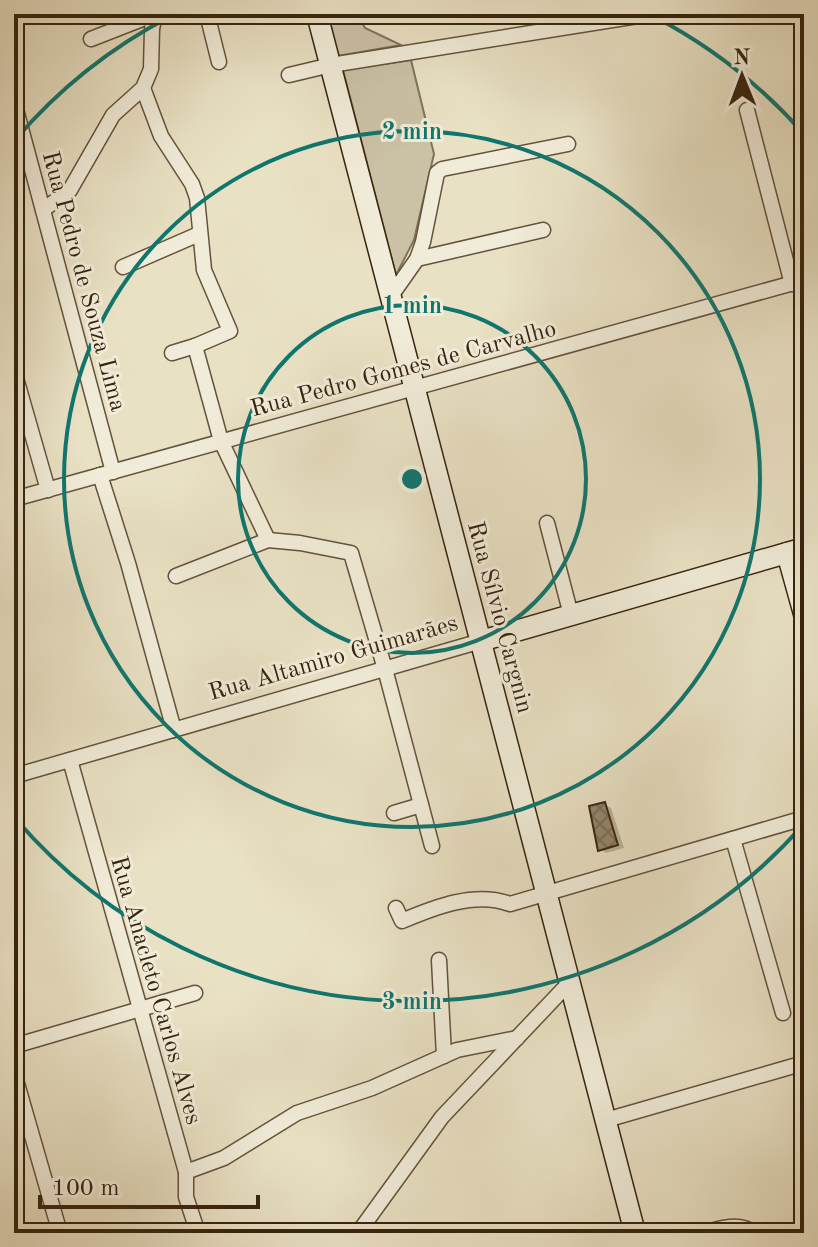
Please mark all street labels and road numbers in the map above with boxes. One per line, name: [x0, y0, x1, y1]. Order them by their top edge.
street label: Rua Pedro de Souza Lima: [37, 149, 129, 414]
street label: Rua Pedro Gomes de Carvalho: [248, 318, 559, 422]
street label: Rua Sílvio Cargnin: [462, 519, 536, 716]
street label: Rua Altamiro Guimarães: [206, 612, 461, 706]
street label: Rua Anacleto Carlos Alves: [105, 854, 205, 1127]

